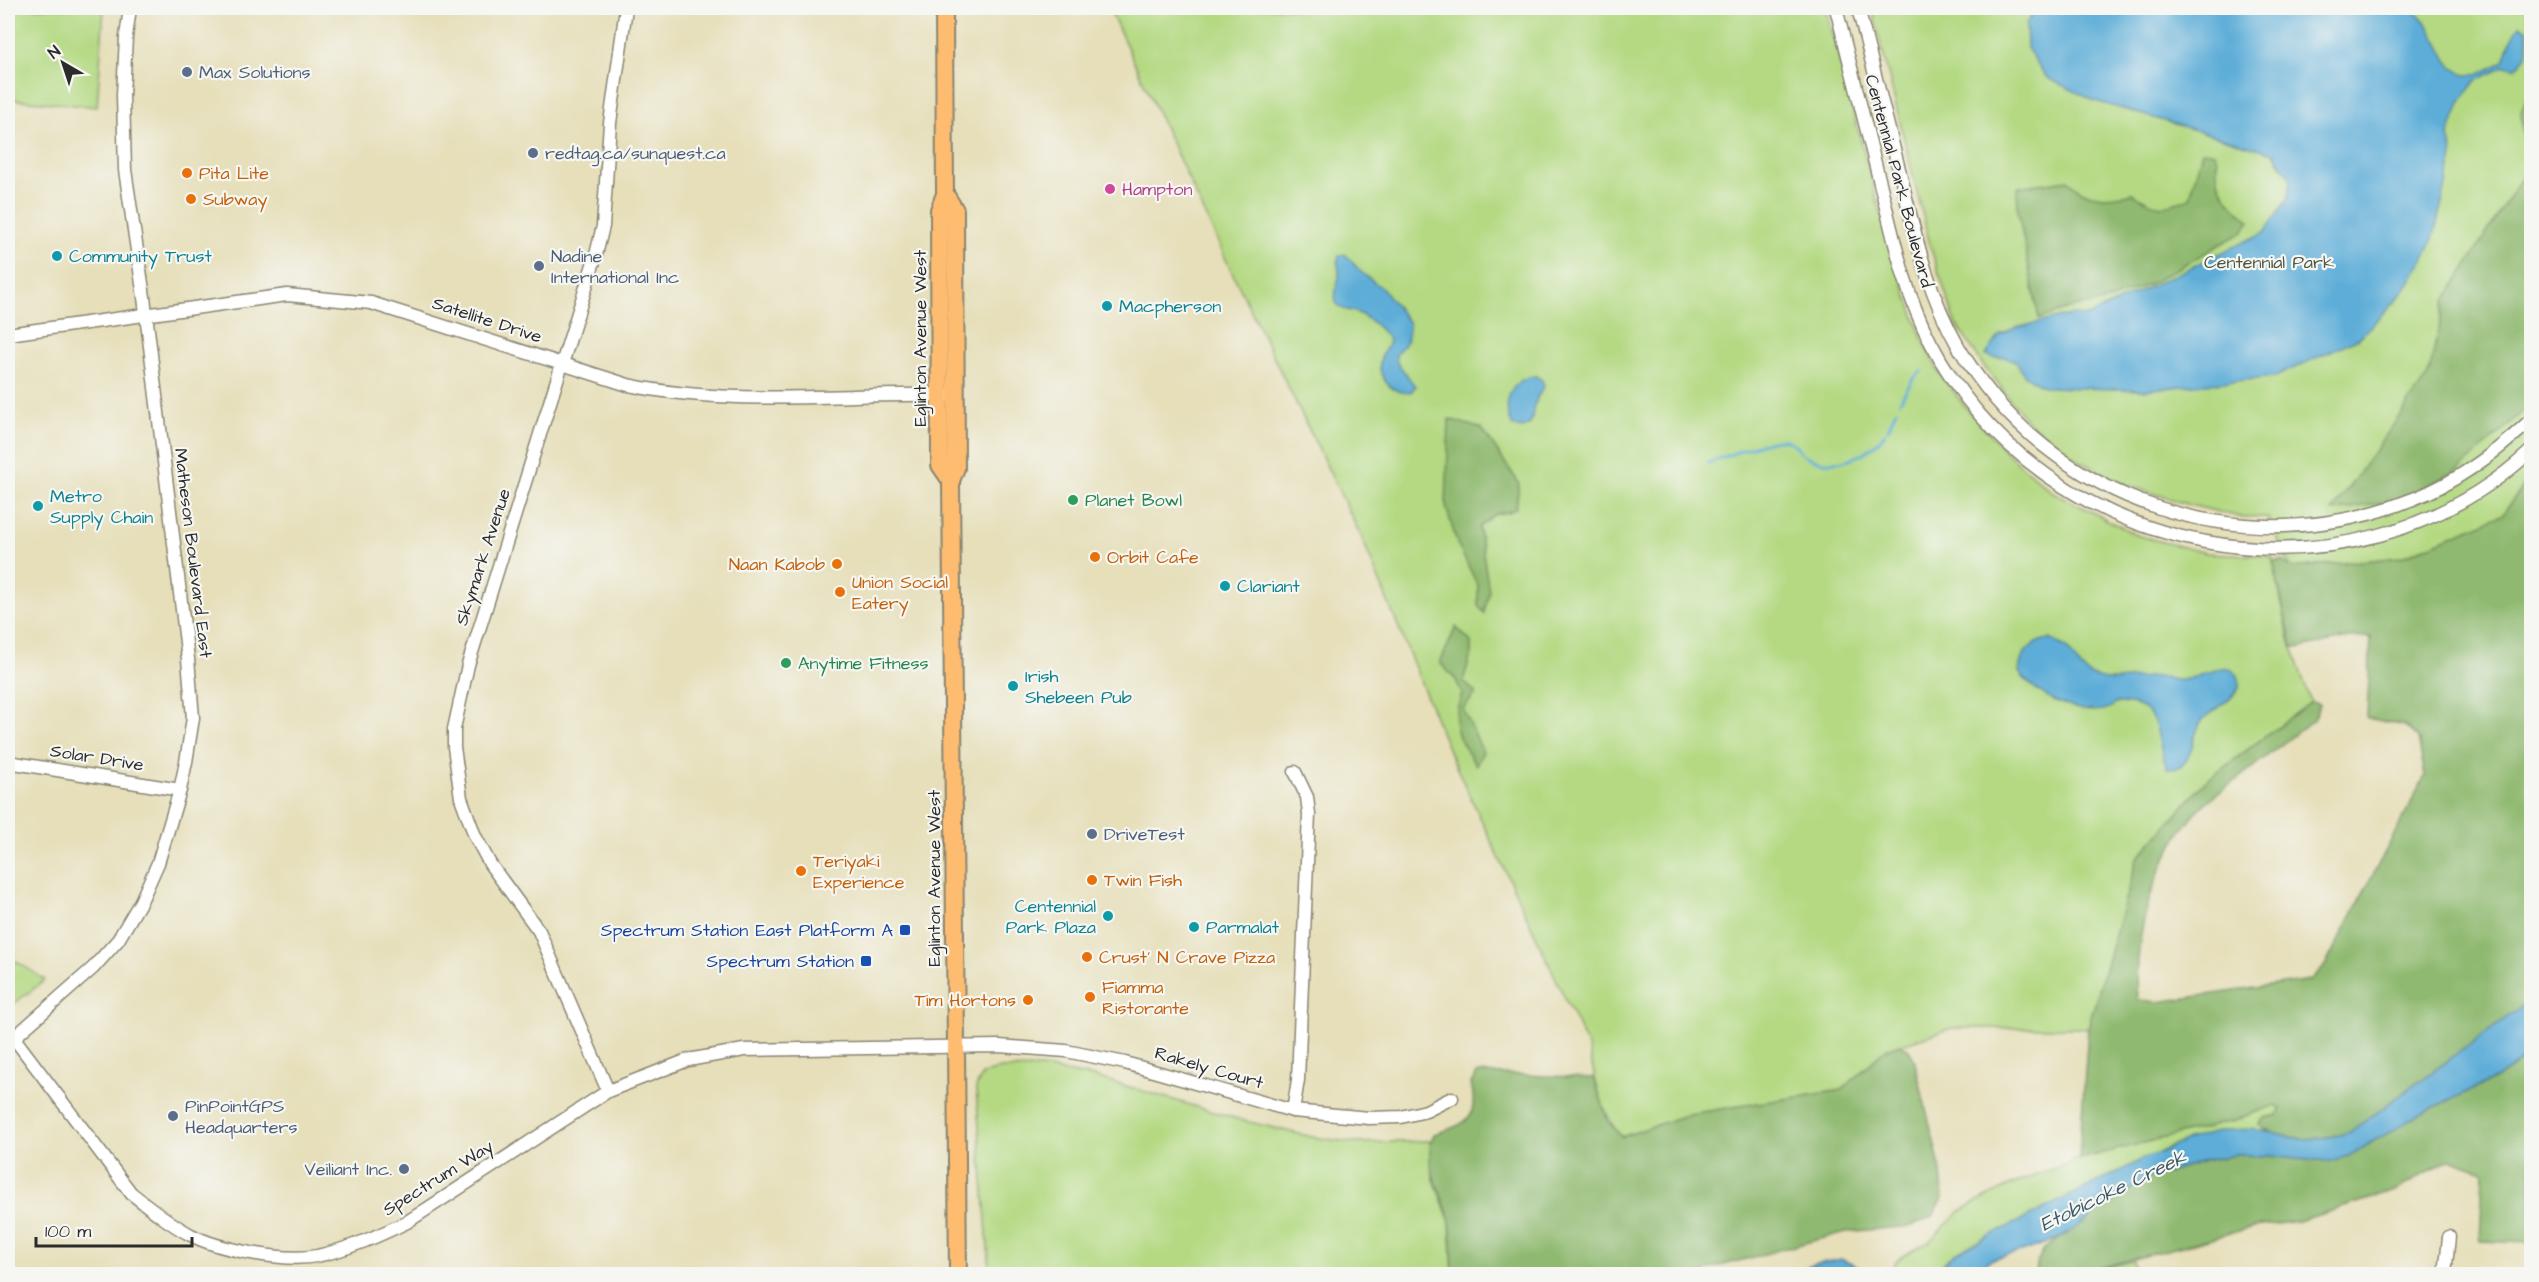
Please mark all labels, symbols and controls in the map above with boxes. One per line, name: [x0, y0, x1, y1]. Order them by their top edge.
north arrow: [33, 33, 93, 93]
text: N: [43, 40, 65, 64]
place label: Max Solutions: [199, 60, 311, 85]
marker: Max Solutions: [180, 65, 194, 79]
street label: Centennial Park Boulevard: [1859, 72, 1939, 290]
place label: redtag.ca/sunquest.ca: [545, 141, 726, 167]
marker: redtag.ca/sunquest.ca: [526, 146, 540, 160]
place label: Pita Lite: [199, 161, 269, 186]
marker: Pita Lite: [180, 166, 194, 180]
place label: Hampton: [1122, 177, 1193, 202]
marker: Hampton: [1103, 182, 1117, 196]
place label: Subway: [203, 187, 268, 213]
marker: Subway: [184, 192, 198, 206]
place label: Community Trust: [69, 244, 212, 270]
place label: Nadine International Inc: [551, 244, 679, 290]
marker: Community Trust: [50, 249, 64, 263]
street label: Eglinton Avenue West: [908, 249, 934, 426]
park label: Centennial Park: [2204, 250, 2334, 275]
marker: Nadine International Inc: [532, 259, 546, 273]
street label: Satellite Drive: [429, 291, 545, 350]
place label: Macpherson: [1119, 294, 1221, 319]
marker: Macpherson: [1100, 299, 1114, 313]
street label: Matheson Boulevard East: [168, 447, 218, 660]
place label: Metro Supply Chain: [50, 484, 153, 531]
street label: Skymark Avenue: [449, 485, 518, 629]
place label: Planet Bowl: [1085, 488, 1182, 513]
marker: Planet Bowl: [1066, 493, 1080, 507]
marker: Metro Supply Chain: [31, 499, 45, 513]
place label: Orbit Cafe: [1107, 545, 1199, 570]
marker: Orbit Cafe: [1088, 550, 1102, 564]
place label: Naan Kabob: [729, 552, 825, 577]
marker: Naan Kabob: [830, 557, 844, 571]
place label: Union Social Eatery: [852, 570, 948, 617]
place label: Clariant: [1237, 574, 1301, 599]
marker: Clariant: [1218, 579, 1232, 593]
marker: Union Social Eatery: [833, 585, 847, 599]
place label: Anytime Fitness: [798, 651, 929, 677]
marker: Anytime Fitness: [779, 656, 793, 670]
place label: Irish Shebeen Pub: [1025, 664, 1132, 710]
marker: Irish Shebeen Pub: [1006, 679, 1020, 693]
street label: Solar Drive: [49, 738, 146, 778]
street label: Eglinton Avenue West: [922, 789, 948, 966]
place label: DriveTest: [1104, 822, 1185, 847]
marker: DriveTest: [1085, 827, 1099, 841]
place label: Teriyaki Experience: [813, 849, 905, 895]
marker: Teriyaki Experience: [794, 864, 808, 878]
place label: Twin Fish: [1104, 868, 1182, 893]
marker: Twin Fish: [1085, 873, 1099, 887]
place label: Centennial Park Plaza: [1006, 894, 1096, 940]
marker: Centennial Park Plaza: [1101, 909, 1115, 923]
place label: Parmalat: [1206, 915, 1280, 940]
place label: Spectrum Station East Platform A: [601, 918, 893, 943]
marker: Parmalat: [1187, 920, 1201, 934]
marker: Spectrum Station East Platform A: [898, 923, 912, 937]
place label: Crust’ N Crave Pizza: [1099, 945, 1275, 970]
place label: Spectrum Station: [707, 949, 854, 974]
marker: Crust’ N Crave Pizza: [1080, 950, 1094, 964]
marker: Spectrum Station: [859, 954, 873, 968]
place label: Fiamma Ristorante: [1102, 975, 1189, 1021]
place label: Tim Hortons: [914, 988, 1016, 1013]
marker: Fiamma Ristorante: [1083, 990, 1097, 1004]
marker: Tim Hortons: [1021, 993, 1035, 1007]
street label: Rakely Court: [1151, 1041, 1267, 1097]
place label: PinPointGPS Headquarters: [185, 1094, 297, 1140]
marker: PinPointGPS Headquarters: [166, 1109, 180, 1123]
street label: Spectrum Way: [378, 1134, 499, 1223]
water label: Etobicoke Creek: [2035, 1143, 2191, 1239]
place label: Veiliant Inc.: [304, 1157, 392, 1182]
marker: Veiliant Inc.: [397, 1162, 411, 1176]
scale bar: [36, 1210, 192, 1248]
text: 100 m: [45, 1219, 91, 1244]

